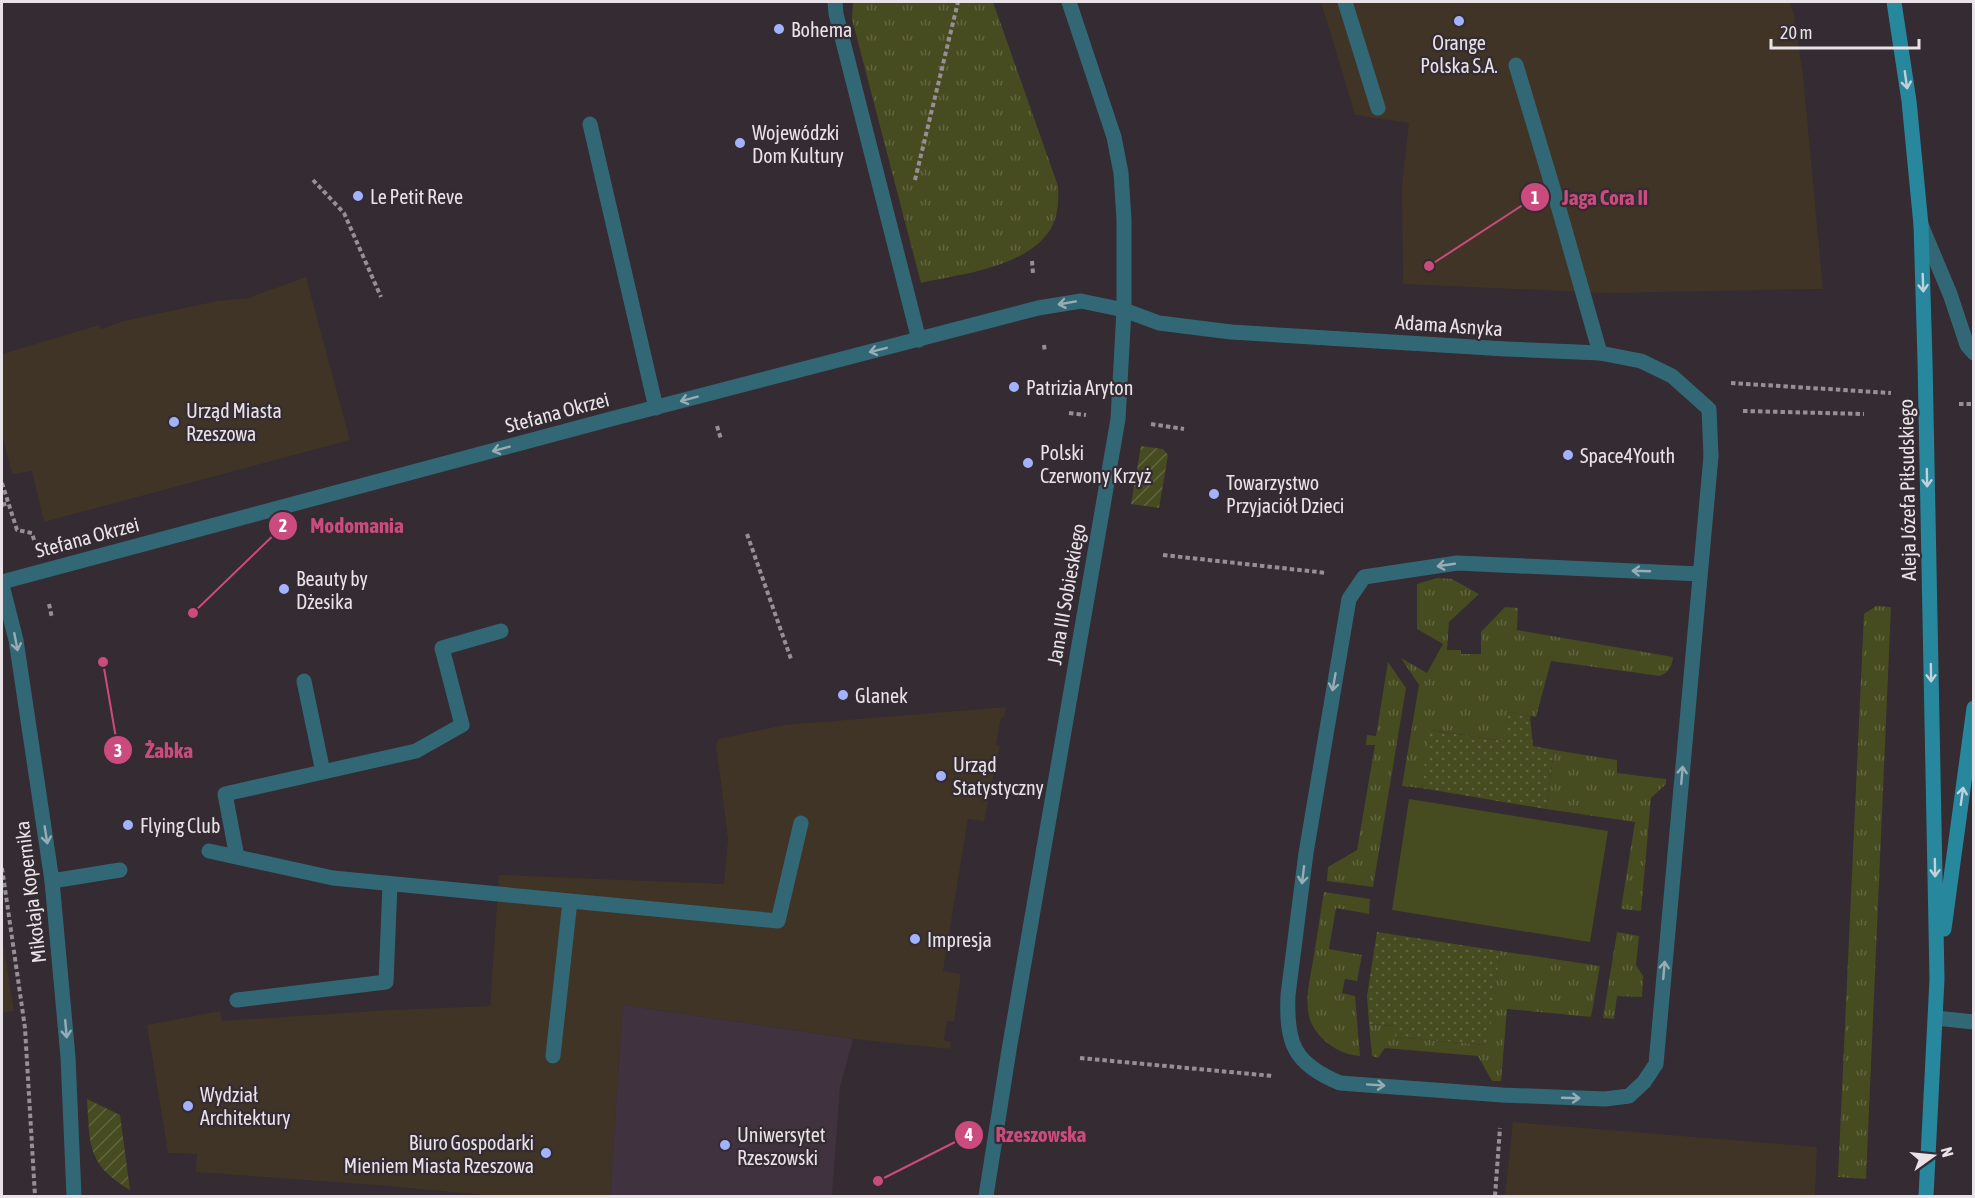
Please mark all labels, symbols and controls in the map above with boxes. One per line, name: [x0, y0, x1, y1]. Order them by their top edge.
scale bar: [1771, 12, 1920, 50]
marker: Orange Polska S.A.: [1452, 14, 1466, 28]
place label: Bohema: [791, 18, 852, 41]
marker: Bohema: [772, 22, 786, 36]
text: 20 m: [1780, 22, 1812, 43]
place label: Orange Polska S.A.: [1420, 31, 1498, 77]
one-way arrow: [1900, 70, 1911, 90]
place label: Wojewódzki Dom Kultury: [752, 121, 844, 167]
marker: Wojewódzki Dom Kultury: [733, 136, 747, 150]
callout: Jaga Cora II: [1520, 178, 1660, 217]
place label: Le Petit Reve: [370, 185, 463, 208]
text: Jaga Cora II: [1561, 185, 1648, 209]
text: 1: [1531, 187, 1539, 208]
marker: Le Petit Reve: [351, 189, 365, 203]
one-way arrow: [1917, 273, 1929, 293]
one-way arrow: [1058, 298, 1077, 309]
street label: Adama Asnyka: [1394, 310, 1504, 340]
one-way arrow: [869, 345, 888, 357]
place label: Patrizia Aryton: [1026, 376, 1133, 399]
marker: Patrizia Aryton: [1007, 380, 1021, 394]
street label: Stefana Okrzei: [503, 387, 611, 437]
one-way arrow: [680, 394, 699, 405]
place label: Urząd Miasta Rzeszowa: [186, 399, 282, 445]
street label: Aleja Józefa Piłsudskiego: [1894, 399, 1920, 581]
marker: Urząd Miasta Rzeszowa: [167, 415, 181, 429]
place label: Polski Czerwony Krzyż: [1040, 441, 1151, 487]
one-way arrow: [492, 443, 511, 455]
place label: Space4Youth: [1580, 444, 1675, 467]
marker: Space4Youth: [1561, 448, 1575, 462]
marker: Polski Czerwony Krzyż: [1021, 456, 1035, 470]
one-way arrow: [1922, 467, 1933, 487]
place label: Towarzystwo Przyjaciół Dzieci: [1226, 471, 1344, 517]
marker: Towarzystwo Przyjaciół Dzieci: [1207, 487, 1221, 501]
callout: Modomania: [268, 506, 416, 545]
street label: Stefana Okrzei: [33, 512, 141, 562]
text: Modomania: [310, 513, 404, 537]
text: 2: [279, 515, 287, 536]
street label: Jana III Sobieskiego: [1042, 522, 1090, 666]
one-way arrow: [1437, 559, 1457, 570]
one-way arrow: [1632, 566, 1652, 577]
place label: Beauty by Dżesika: [296, 567, 368, 613]
marker: Beauty by Dżesika: [277, 582, 291, 596]
one-way arrow: [11, 632, 22, 651]
one-way arrow: [1925, 662, 1937, 682]
one-way arrow: [1329, 672, 1340, 692]
place label: Glanek: [855, 684, 908, 707]
marker: Glanek: [836, 688, 850, 702]
callout: Żabka: [103, 731, 205, 770]
text: Żabka: [145, 738, 193, 762]
text: 3: [114, 740, 122, 761]
place label: Urząd Statystyczny: [953, 753, 1044, 799]
one-way arrow: [1677, 766, 1688, 786]
marker: Urząd Statystyczny: [934, 769, 948, 783]
one-way arrow: [1956, 787, 1967, 807]
place label: Flying Club: [140, 814, 220, 837]
marker: Flying Club: [121, 818, 135, 832]
street label: Mikołaja Kopernika: [10, 820, 50, 964]
one-way arrow: [40, 824, 51, 844]
one-way arrow: [1929, 857, 1941, 877]
one-way arrow: [1297, 864, 1308, 884]
place label: Impresja: [927, 928, 992, 951]
marker: Impresja: [908, 932, 922, 946]
one-way arrow: [1659, 960, 1670, 980]
one-way arrow: [61, 1018, 72, 1038]
one-way arrow: [1366, 1080, 1386, 1091]
place label: Wydział Architektury: [200, 1083, 290, 1129]
one-way arrow: [1560, 1092, 1580, 1103]
marker: Wydział Architektury: [181, 1099, 195, 1113]
callout: Rzeszowska: [954, 1116, 1099, 1155]
text: Rzeszowska: [996, 1122, 1087, 1146]
place label: Uniwersytet Rzeszowski: [737, 1123, 826, 1169]
text: 4: [964, 1124, 973, 1145]
north arrow: [1903, 1126, 1963, 1186]
place label: Biuro Gospodarki Mieniem Miasta Rzeszowa: [344, 1131, 534, 1177]
marker: Uniwersytet Rzeszowski: [718, 1138, 732, 1152]
text: N: [1938, 1145, 1957, 1159]
marker: Biuro Gospodarki Mieniem Miasta Rzeszowa: [539, 1146, 553, 1160]

